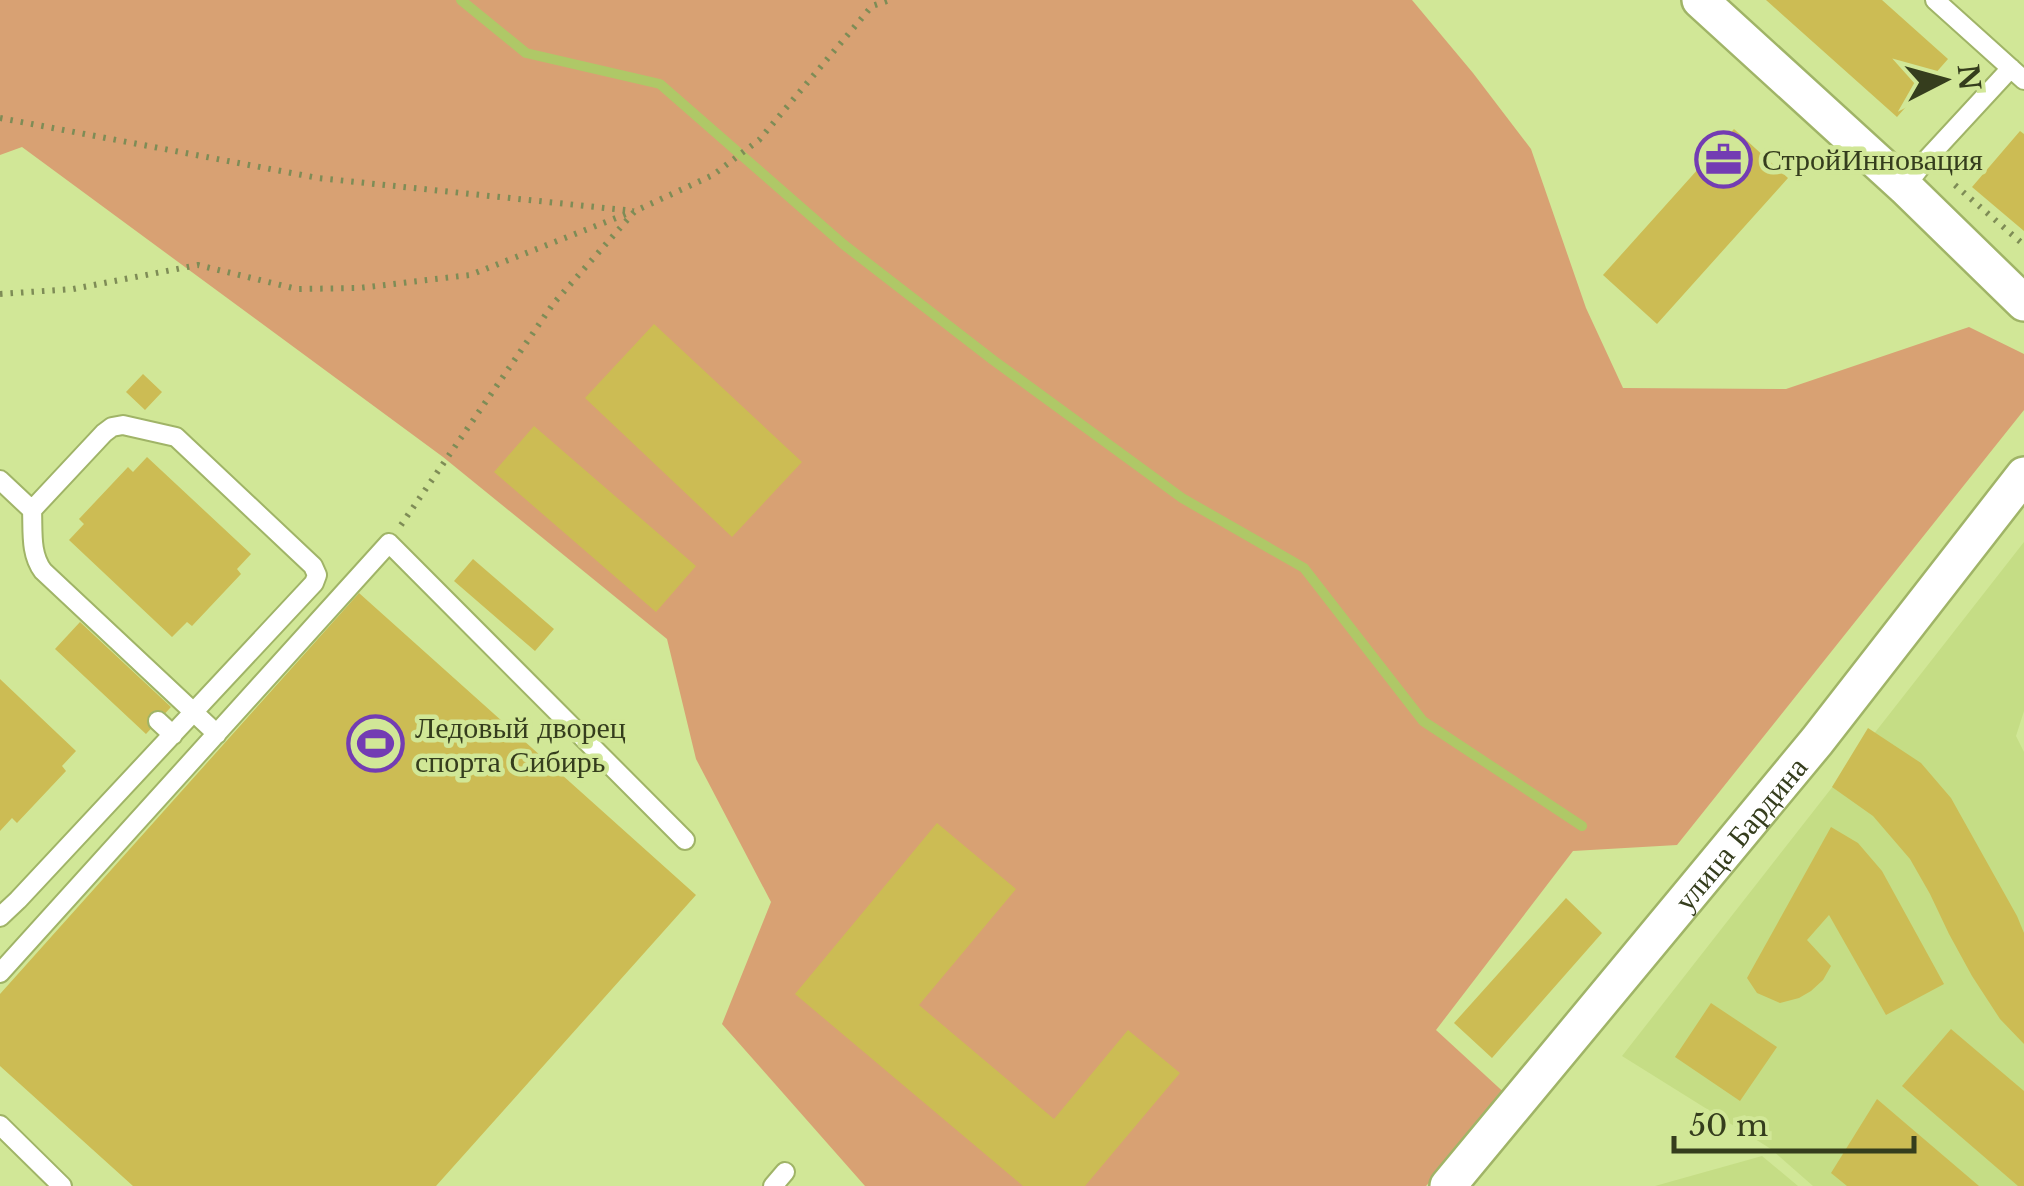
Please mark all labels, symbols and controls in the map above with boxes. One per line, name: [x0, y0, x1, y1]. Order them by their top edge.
north arrow: [1894, 30, 1994, 130]
text: N: [1950, 63, 1987, 92]
office icon: СтройИнновация: [1693, 129, 1753, 189]
place label: СтройИнновация: [1762, 141, 1983, 178]
place label: Ледовый дворец спорта Сибирь: [415, 709, 626, 780]
sports icon: Ледовый дворец спорта Сибирь: [346, 714, 406, 774]
street label: улица Бардина: [1666, 749, 1815, 918]
scale bar: [1674, 1091, 1914, 1153]
text: 50 m: [1689, 1107, 1768, 1144]

